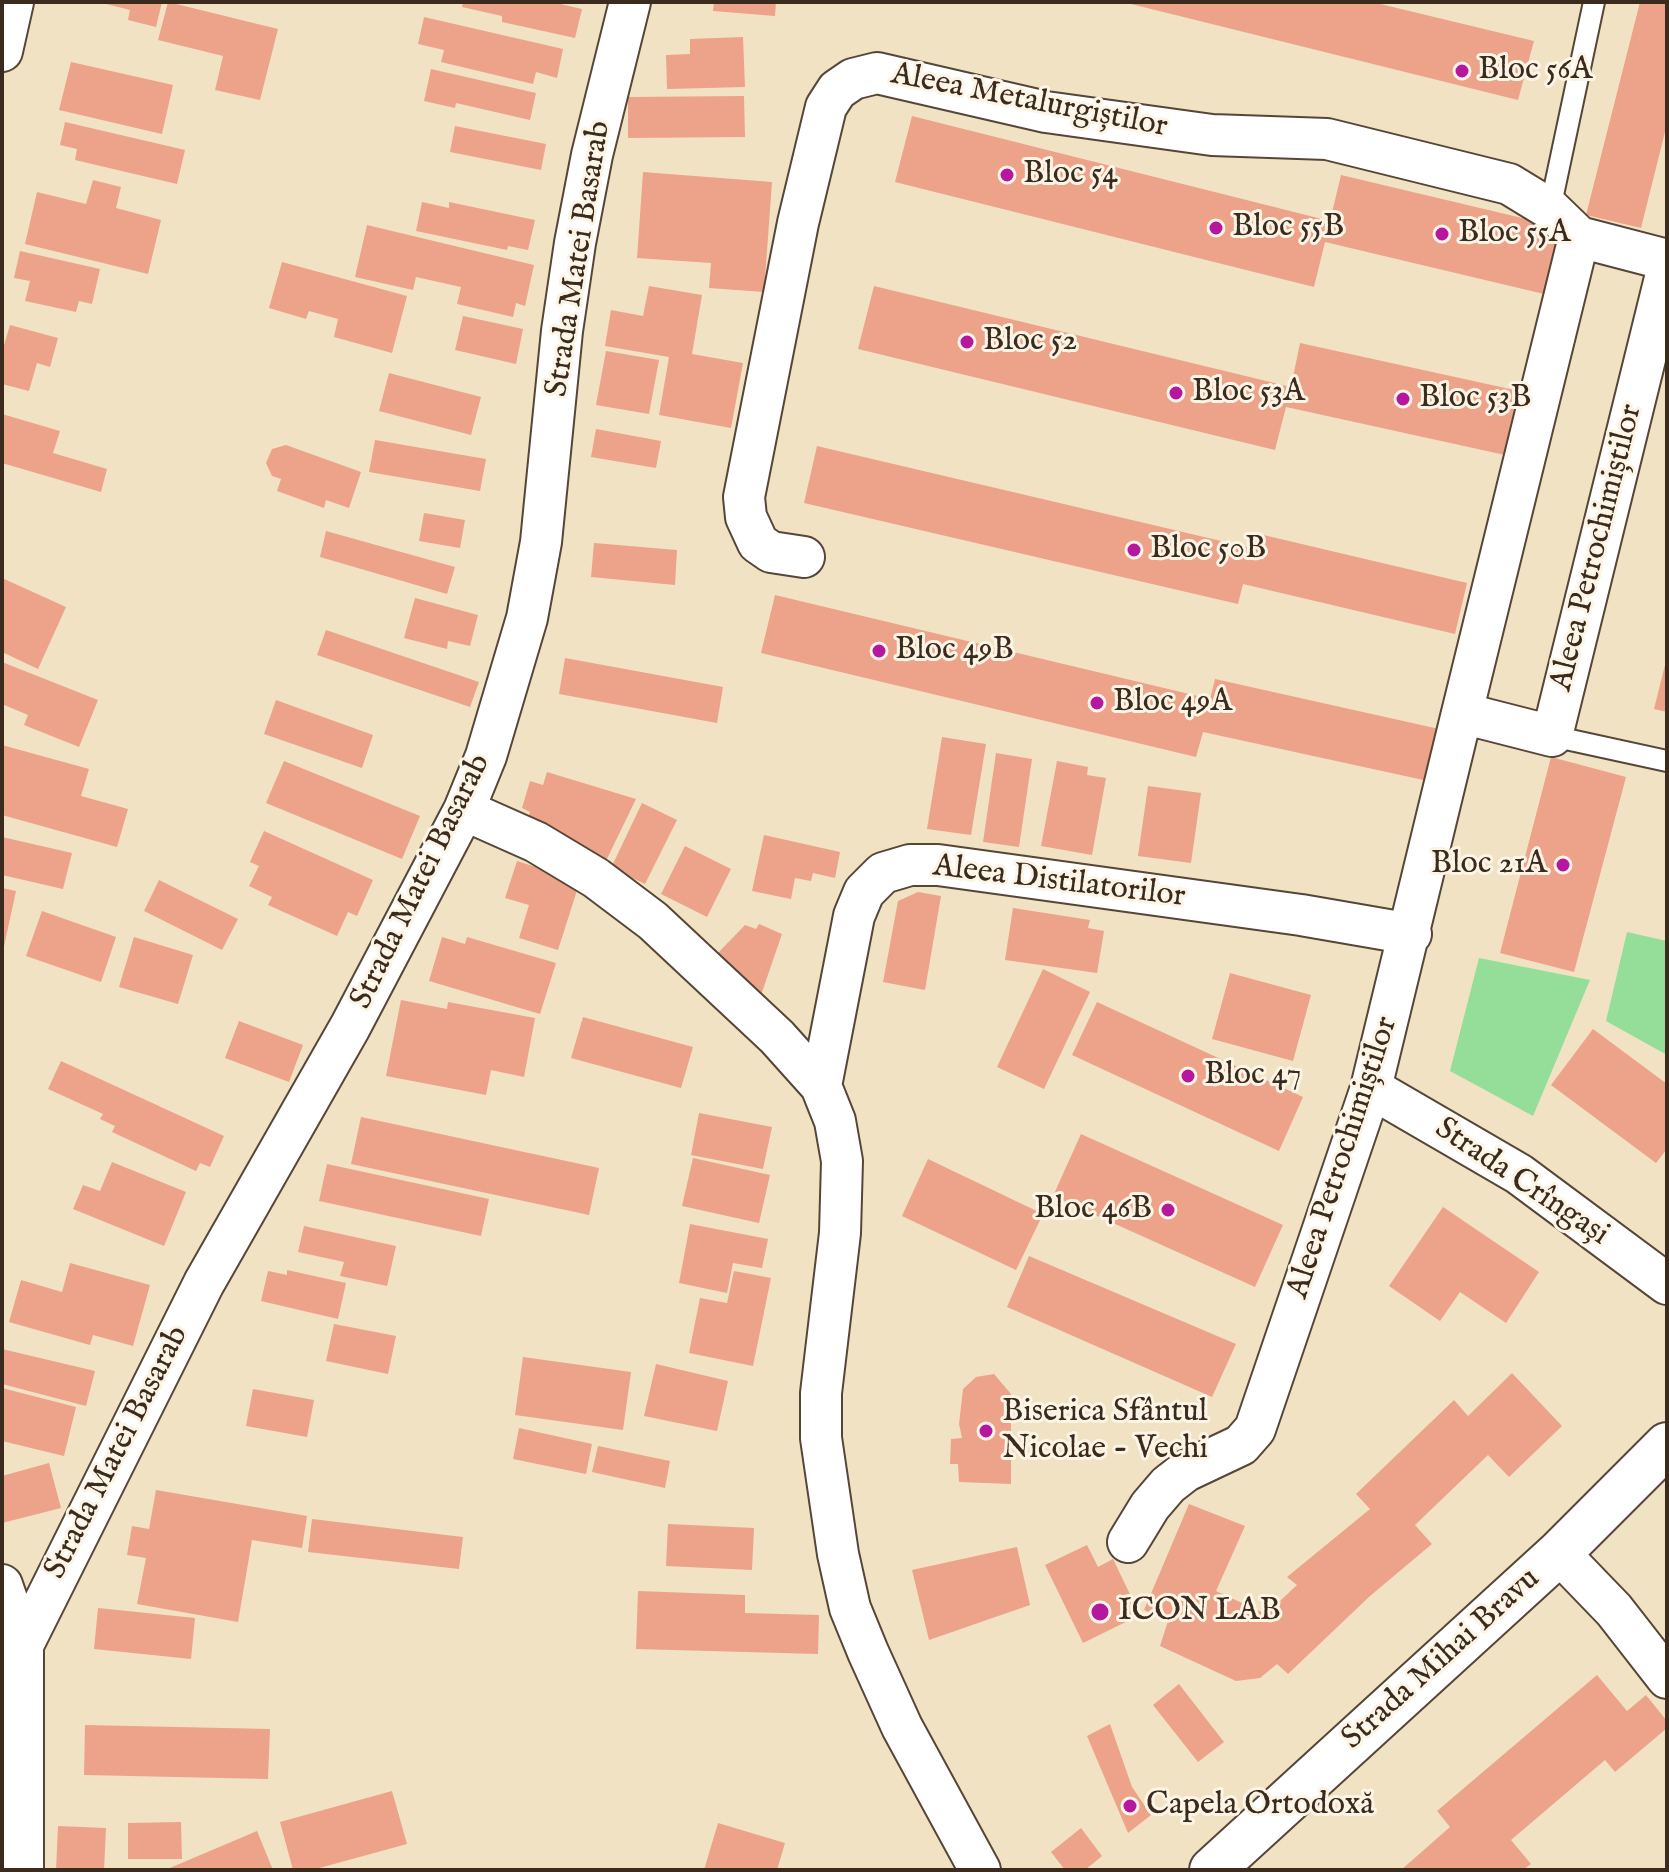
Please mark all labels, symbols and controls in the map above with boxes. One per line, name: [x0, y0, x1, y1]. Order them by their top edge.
place label: Bloc 56A: [1478, 52, 1592, 90]
street label: Aleea Metalurgiștilor: [887, 56, 1171, 148]
marker: Bloc 56A: [1453, 62, 1471, 80]
street label: Strada Matei Basarab: [539, 118, 621, 400]
place label: Bloc 54: [1023, 156, 1118, 194]
marker: Bloc 54: [998, 166, 1016, 184]
place label: Bloc 55B: [1232, 209, 1344, 247]
place label: Bloc 55A: [1458, 215, 1571, 253]
marker: Bloc 55B: [1207, 219, 1225, 237]
marker: Bloc 55A: [1433, 225, 1451, 243]
place label: Bloc 52: [983, 323, 1077, 361]
marker: Bloc 52: [958, 333, 976, 351]
place label: Bloc 53A: [1192, 374, 1305, 412]
place label: Bloc 53B: [1419, 380, 1531, 418]
marker: Bloc 53A: [1167, 384, 1185, 402]
marker: Bloc 53B: [1394, 390, 1412, 408]
street label: Aleea Petrochimiștilor: [1544, 401, 1652, 695]
place label: Bloc 50B: [1150, 531, 1266, 569]
marker: Bloc 50B: [1125, 541, 1143, 559]
place label: Bloc 49B: [895, 632, 1014, 670]
marker: Bloc 49B: [870, 642, 888, 660]
place label: Bloc 49A: [1113, 684, 1232, 722]
marker: Bloc 49A: [1088, 694, 1106, 712]
street label: Strada Matei Basarab: [344, 748, 500, 1016]
place label: Bloc 21A: [1431, 846, 1547, 884]
street label: Aleea Distilatorilor: [931, 848, 1187, 918]
marker: Bloc 21A: [1554, 856, 1572, 874]
street label: Aleea Petrochimiștilor: [1280, 1012, 1408, 1304]
place label: Bloc 47: [1204, 1057, 1301, 1095]
marker: Bloc 47: [1179, 1067, 1197, 1085]
street label: Strada Crîngași: [1427, 1111, 1615, 1255]
place label: Bloc 46B: [1034, 1191, 1152, 1229]
marker: Bloc 46B: [1159, 1201, 1177, 1219]
street label: Strada Matei Basarab: [38, 1320, 198, 1586]
place label: Biserica Sfântul Nicolae - Vechi: [1002, 1394, 1208, 1469]
marker: Biserica Sfântul Nicolae - Vechi: [977, 1422, 995, 1440]
street label: Strada Mihai Bravu: [1335, 1561, 1549, 1759]
place label: ICON LAB: [1118, 1593, 1281, 1631]
marker: ICON LAB: [1089, 1601, 1111, 1623]
place label: Capela Ortodoxă: [1146, 1787, 1374, 1825]
marker: Capela Ortodoxă: [1121, 1797, 1139, 1815]

